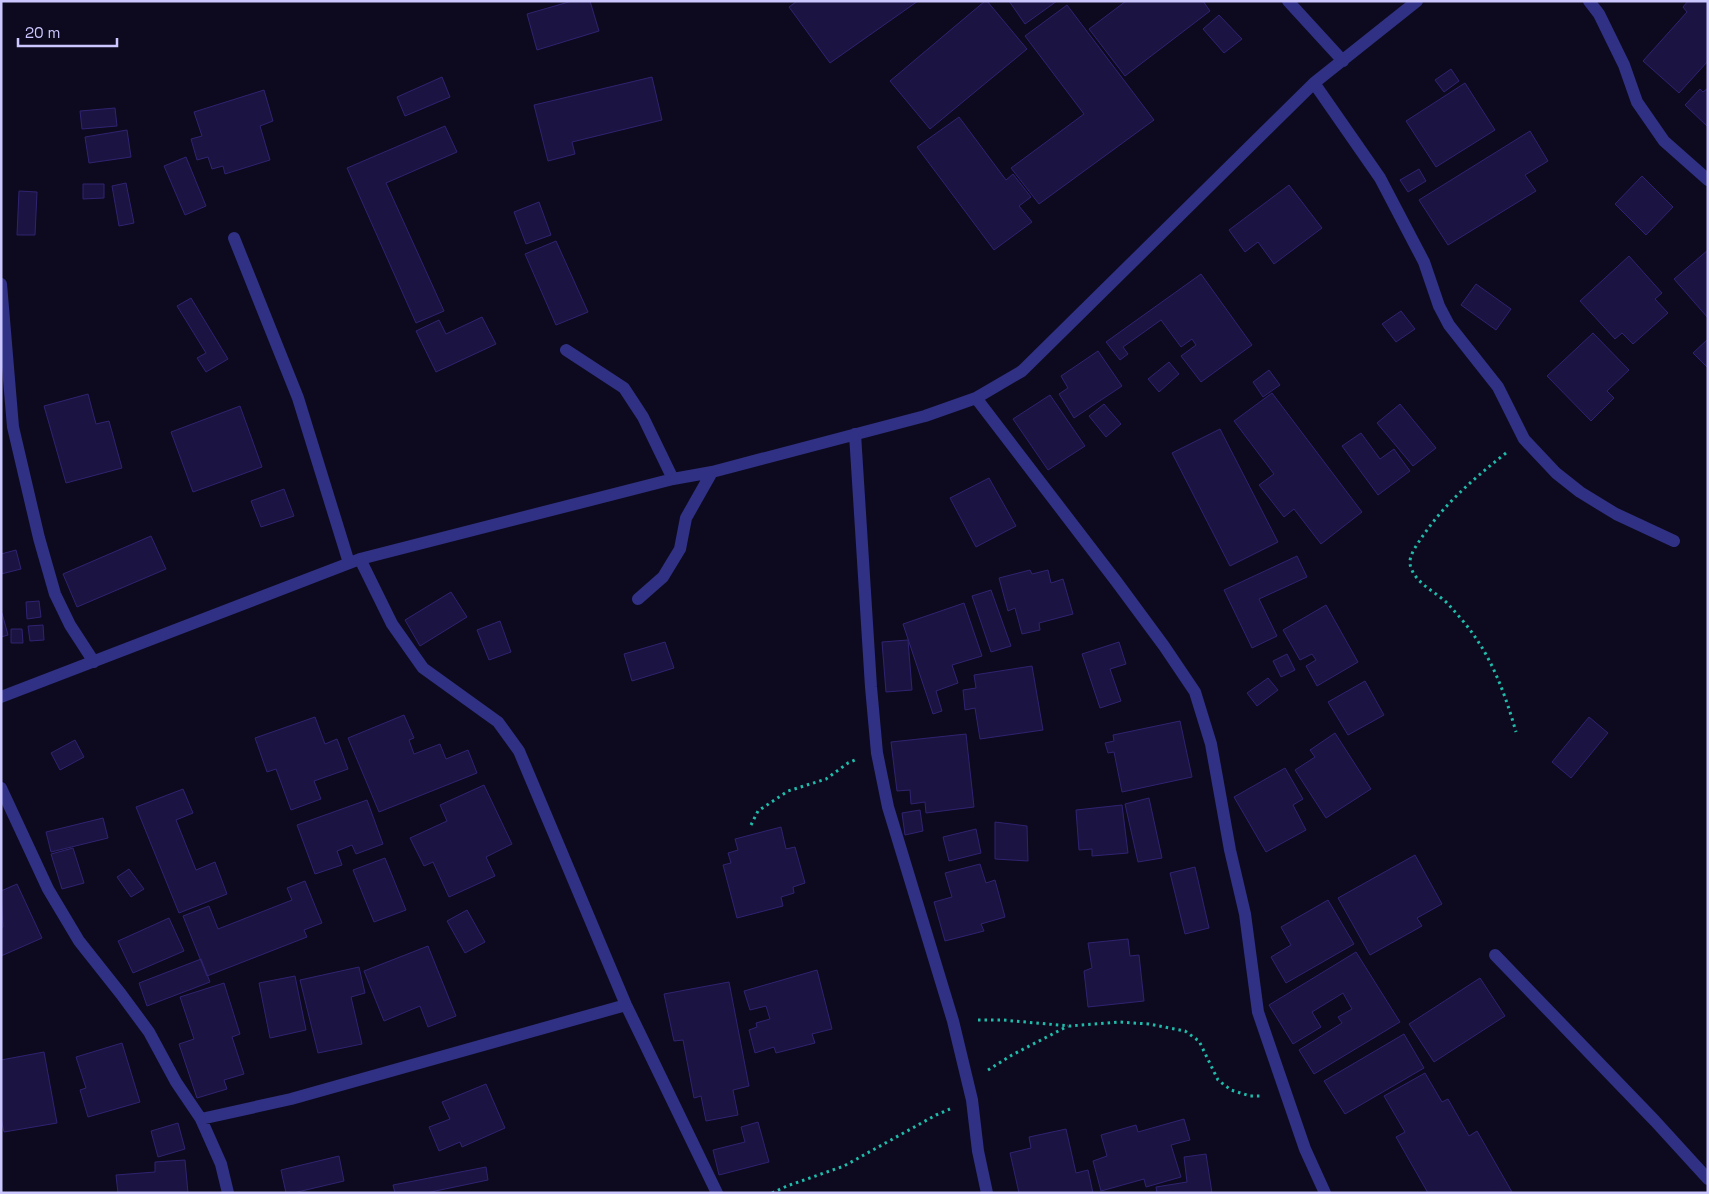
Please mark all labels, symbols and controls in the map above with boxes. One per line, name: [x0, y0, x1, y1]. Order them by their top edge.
scale bar: [18, 15, 116, 47]
text: 20 m: [25, 23, 60, 42]

